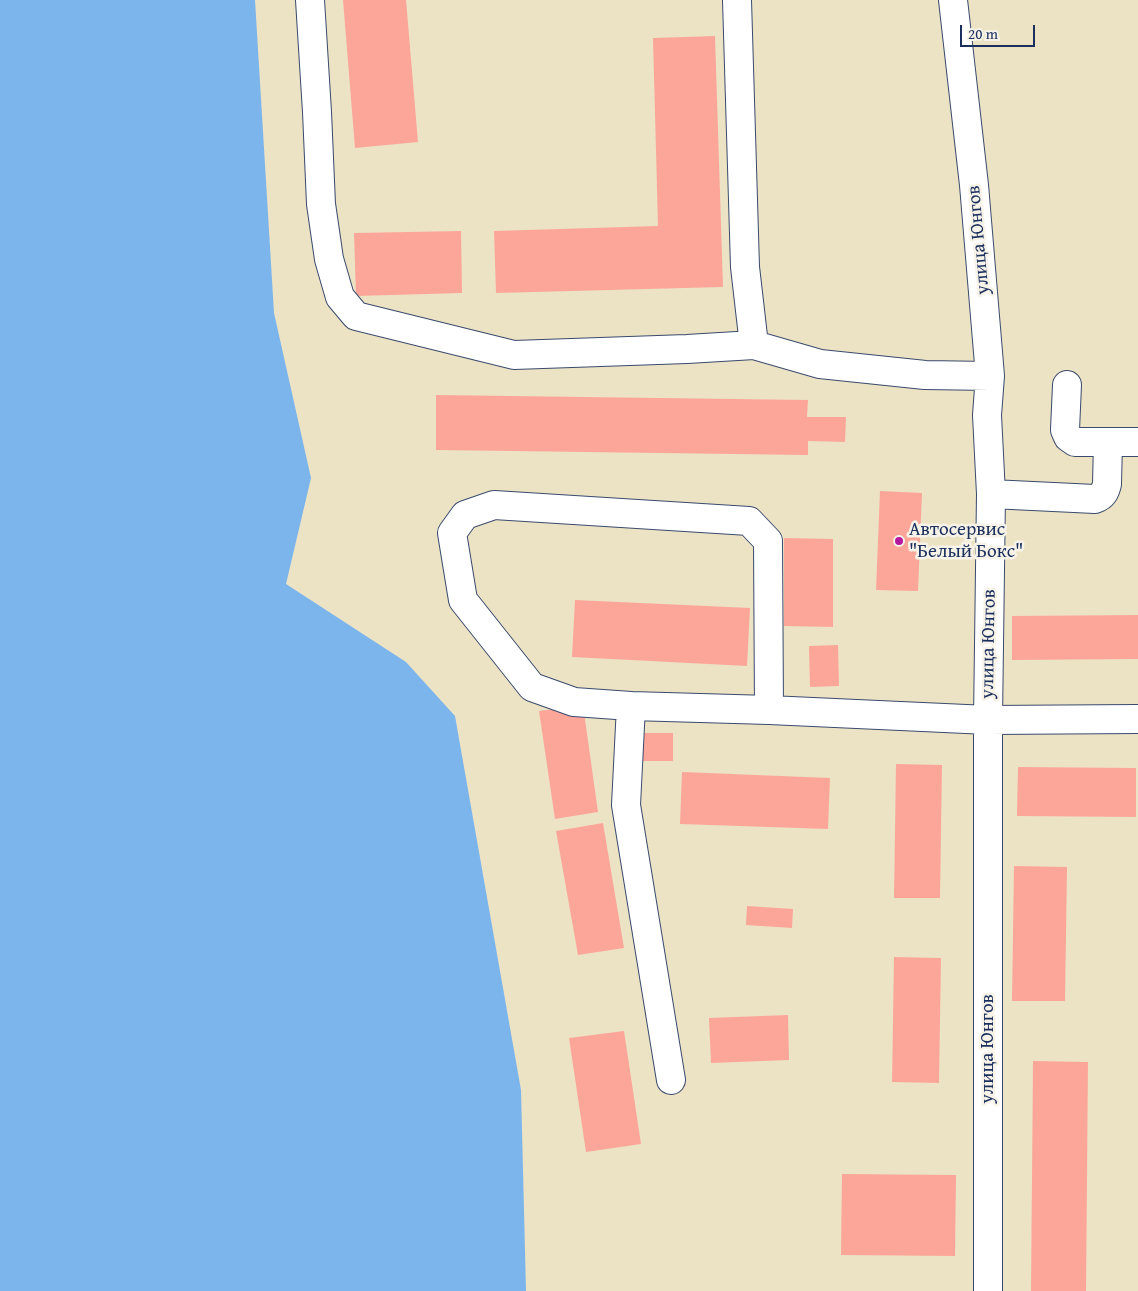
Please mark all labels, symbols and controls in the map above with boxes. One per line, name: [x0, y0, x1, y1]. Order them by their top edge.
scale bar: [963, 15, 1038, 47]
text: 20 m: [968, 23, 998, 44]
street label: улица Юнгов: [963, 184, 995, 296]
place label: Автосервис "Белый Бокс": [909, 519, 1023, 563]
marker: Автосервис "Белый Бокс": [893, 535, 905, 547]
street label: улица Юнгов: [977, 589, 1001, 699]
street label: улица Юнгов: [977, 994, 999, 1104]

